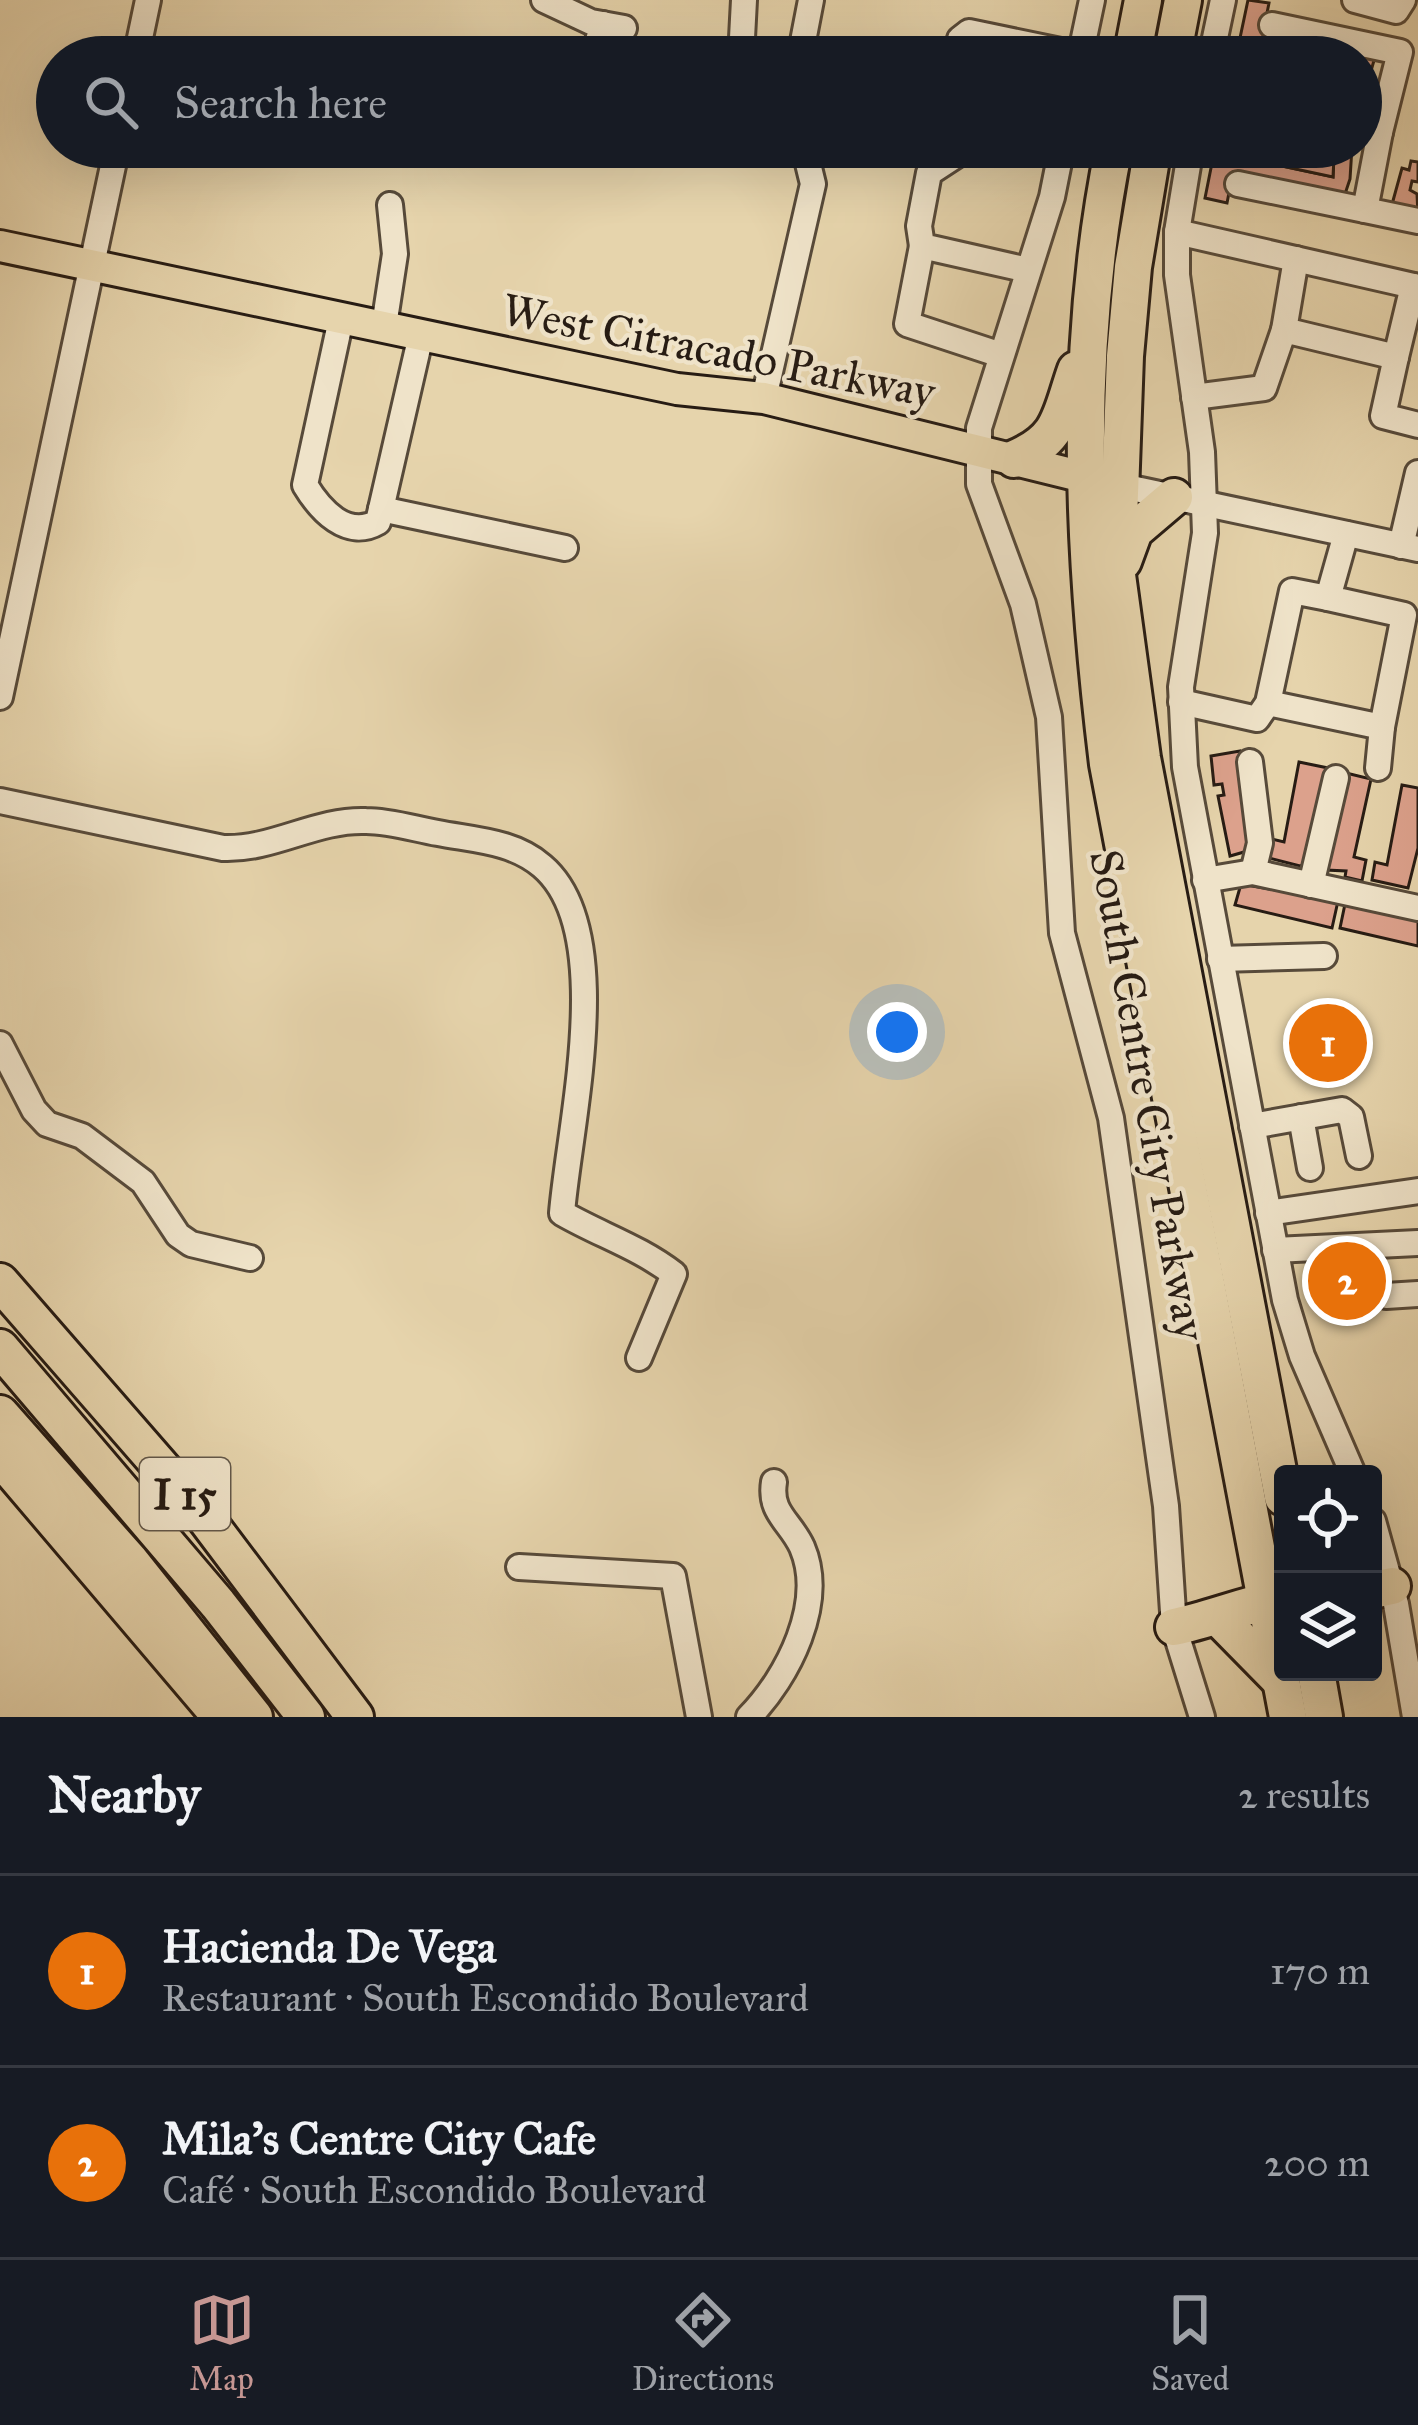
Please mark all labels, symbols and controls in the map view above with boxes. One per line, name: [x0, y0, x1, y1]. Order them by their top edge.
search box: [36, 36, 1382, 168]
icon: search: [78, 69, 144, 135]
text: Search here: [174, 75, 387, 130]
street label: West Citracado Parkway: [498, 282, 941, 420]
street label: South Centre City Parkway: [1078, 845, 1219, 1346]
pin: 1: [1289, 998, 1367, 1088]
your location: [867, 1002, 927, 1062]
pin: 2: [1308, 1236, 1386, 1326]
road number: I 15: [140, 1458, 230, 1530]
map controls: [1274, 1465, 1382, 1681]
button: locate: [1274, 1465, 1382, 1573]
button: layers: [1274, 1573, 1382, 1681]
text: Nearby: [48, 1764, 200, 1826]
text: 2 results: [1238, 1771, 1370, 1819]
text: Hacienda De Vega: [162, 1919, 496, 1974]
text: 1: [79, 1947, 95, 1995]
text: 170 m: [1270, 1947, 1370, 1995]
text: Restaurant · South Escondido Boulevard: [162, 1974, 809, 2022]
text: Mila's Centre City Cafe: [162, 2111, 596, 2166]
text: 2: [77, 2139, 97, 2187]
text: 200 m: [1264, 2139, 1370, 2187]
text: Café · South Escondido Boulevard: [162, 2166, 706, 2214]
tab: Map: [189, 2287, 255, 2399]
tab: Directions: [632, 2287, 774, 2399]
tab: Saved: [1151, 2287, 1229, 2399]

